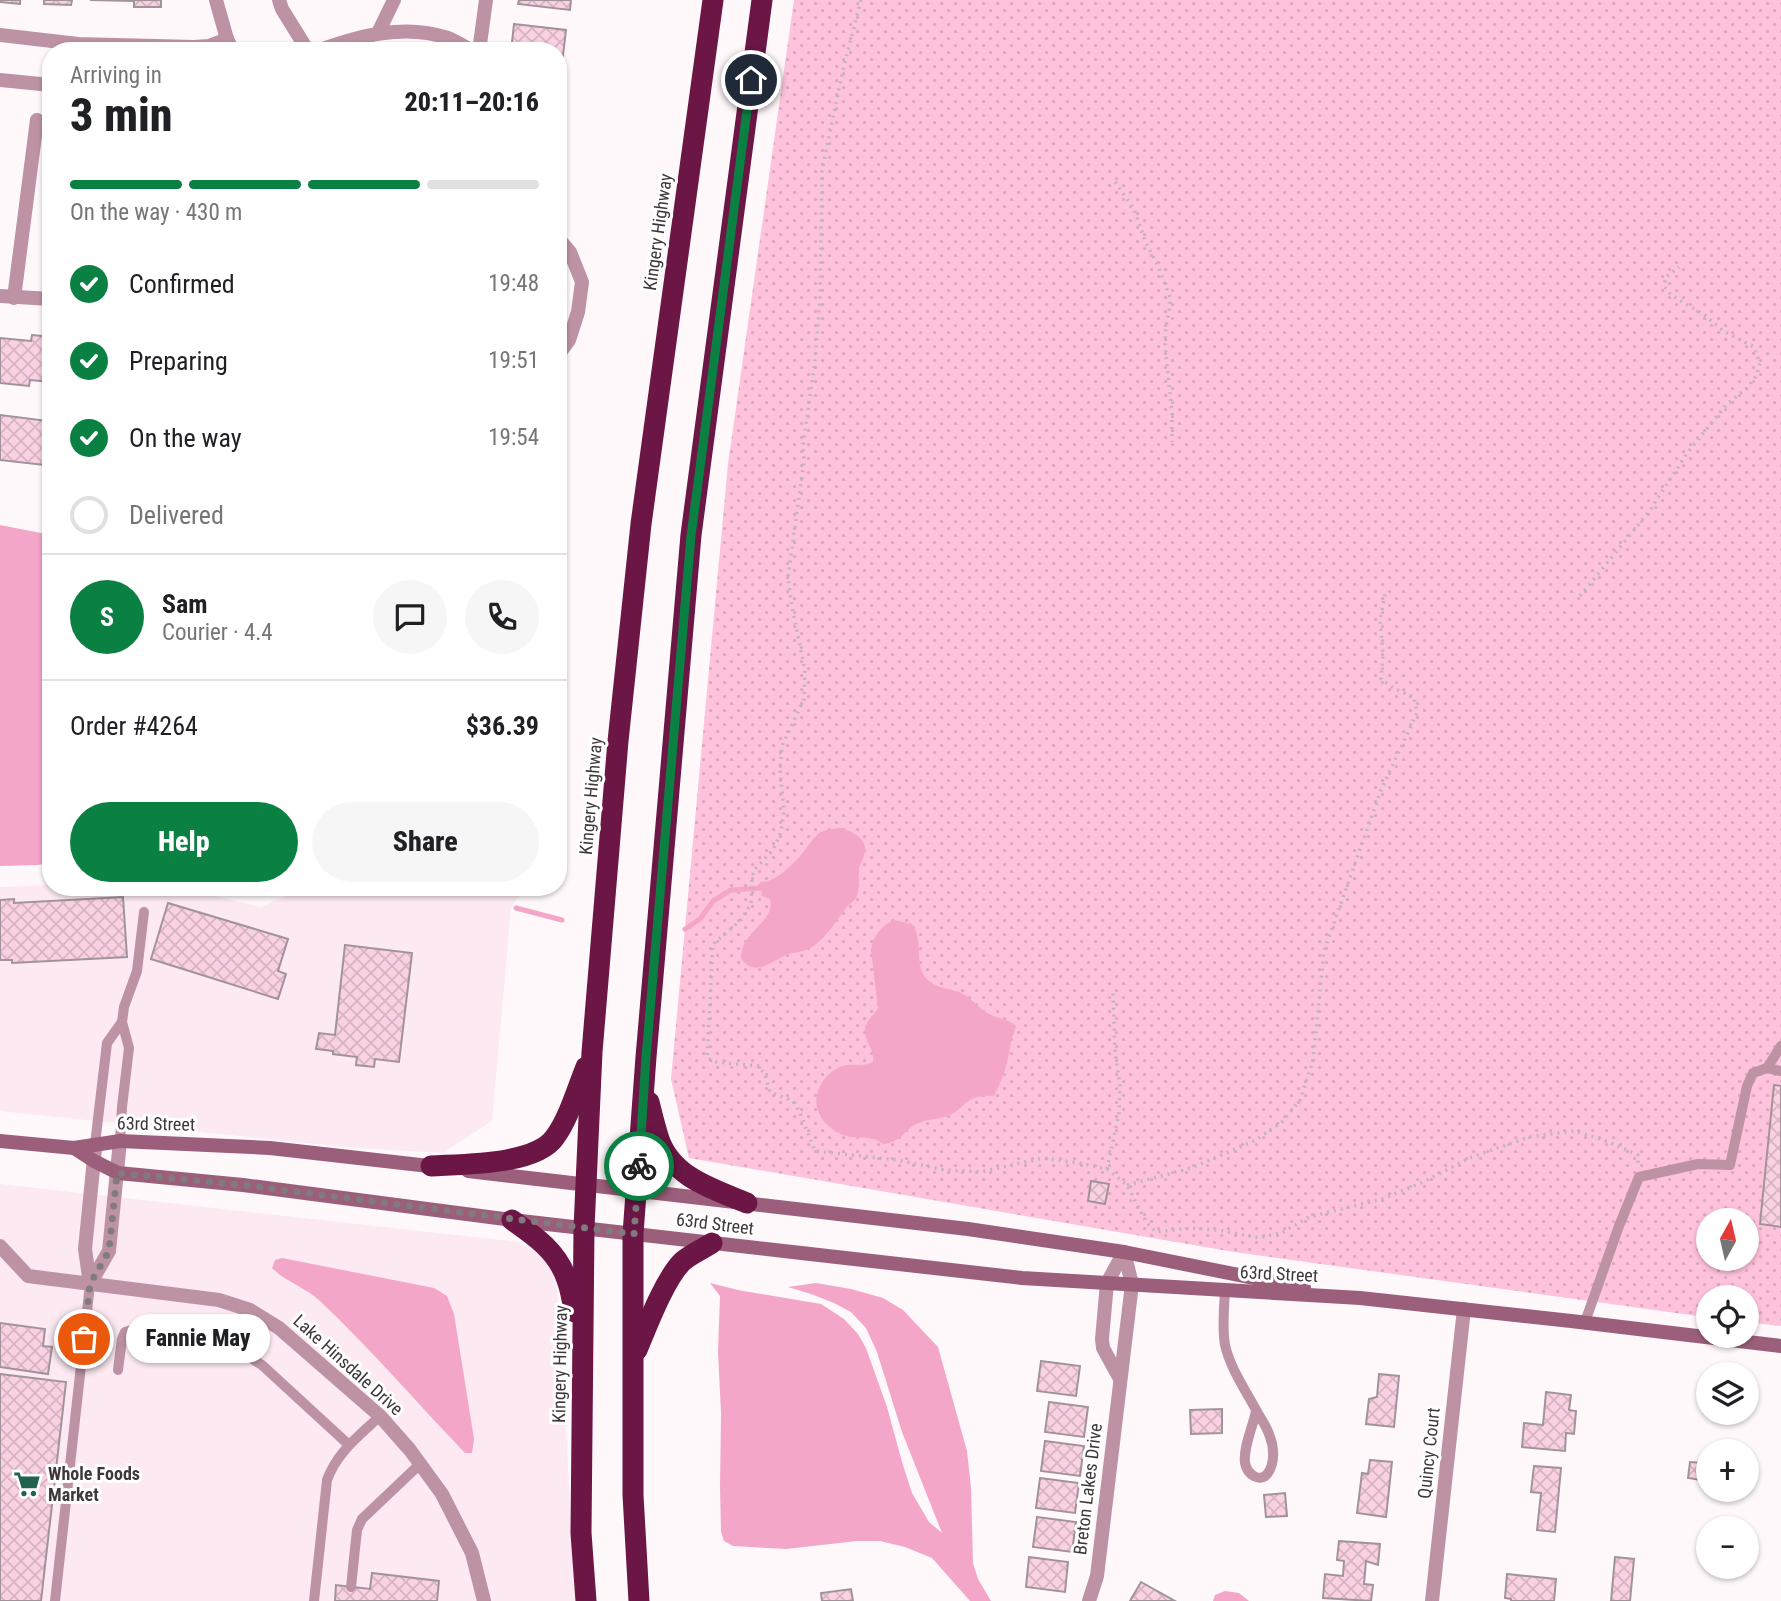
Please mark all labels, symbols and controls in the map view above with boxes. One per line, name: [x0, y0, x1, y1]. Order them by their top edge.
pin: [721, 50, 781, 110]
icon: home: [732, 61, 770, 99]
text: Arriving in: [70, 62, 162, 89]
text: 20:11–20:16: [405, 87, 539, 117]
text: 3 min: [70, 88, 173, 142]
street label: Kingery Highway: [639, 172, 676, 292]
text: On the way · 430 m: [70, 199, 242, 226]
icon: check: [70, 265, 108, 303]
text: Confirmed: [129, 269, 235, 299]
text: 19:48: [488, 270, 539, 297]
icon: check: [70, 342, 108, 380]
text: Preparing: [129, 346, 228, 376]
text: 19:51: [488, 347, 539, 374]
icon: check: [70, 419, 108, 457]
text: On the way: [129, 423, 242, 453]
text: 19:54: [488, 424, 539, 451]
text: Delivered: [129, 500, 224, 530]
button: chat: [373, 580, 447, 654]
button: phone: [465, 580, 539, 654]
text: Sam: [162, 589, 208, 619]
text: S: [100, 602, 114, 632]
text: Courier · 4.4: [162, 619, 273, 646]
text: Order #4264: [70, 711, 198, 741]
text: $36.39: [466, 711, 539, 741]
street label: Kingery Highway: [575, 736, 606, 856]
button: Help: [70, 802, 298, 882]
button: Share: [312, 802, 539, 882]
street label: 63rd Street: [117, 1112, 195, 1135]
courier: [604, 1131, 674, 1201]
icon: bike: [620, 1147, 658, 1185]
street label: 63rd Street: [675, 1208, 755, 1239]
north arrow: [1696, 1208, 1759, 1270]
map controls: [1696, 1208, 1759, 1579]
street label: 63rd Street: [1239, 1261, 1319, 1286]
button: locate: [1696, 1285, 1759, 1348]
street label: Kingery Highway: [548, 1304, 571, 1423]
pin: [54, 1309, 114, 1369]
street label: Lake Hinsdale Drive: [289, 1310, 407, 1419]
callout: Fannie May: [126, 1314, 270, 1364]
icon: bag: [65, 1320, 103, 1358]
text: Fannie May: [146, 1325, 250, 1352]
button: layers: [1696, 1362, 1759, 1425]
street label: Quincy Court: [1413, 1406, 1444, 1500]
street label: Breton Lakes Drive: [1069, 1422, 1106, 1556]
button: +: [1696, 1439, 1759, 1502]
place label: Whole Foods Market: [48, 1463, 140, 1505]
supermarket icon: Whole Foods Market: [12, 1469, 42, 1499]
button: −: [1696, 1516, 1759, 1579]

